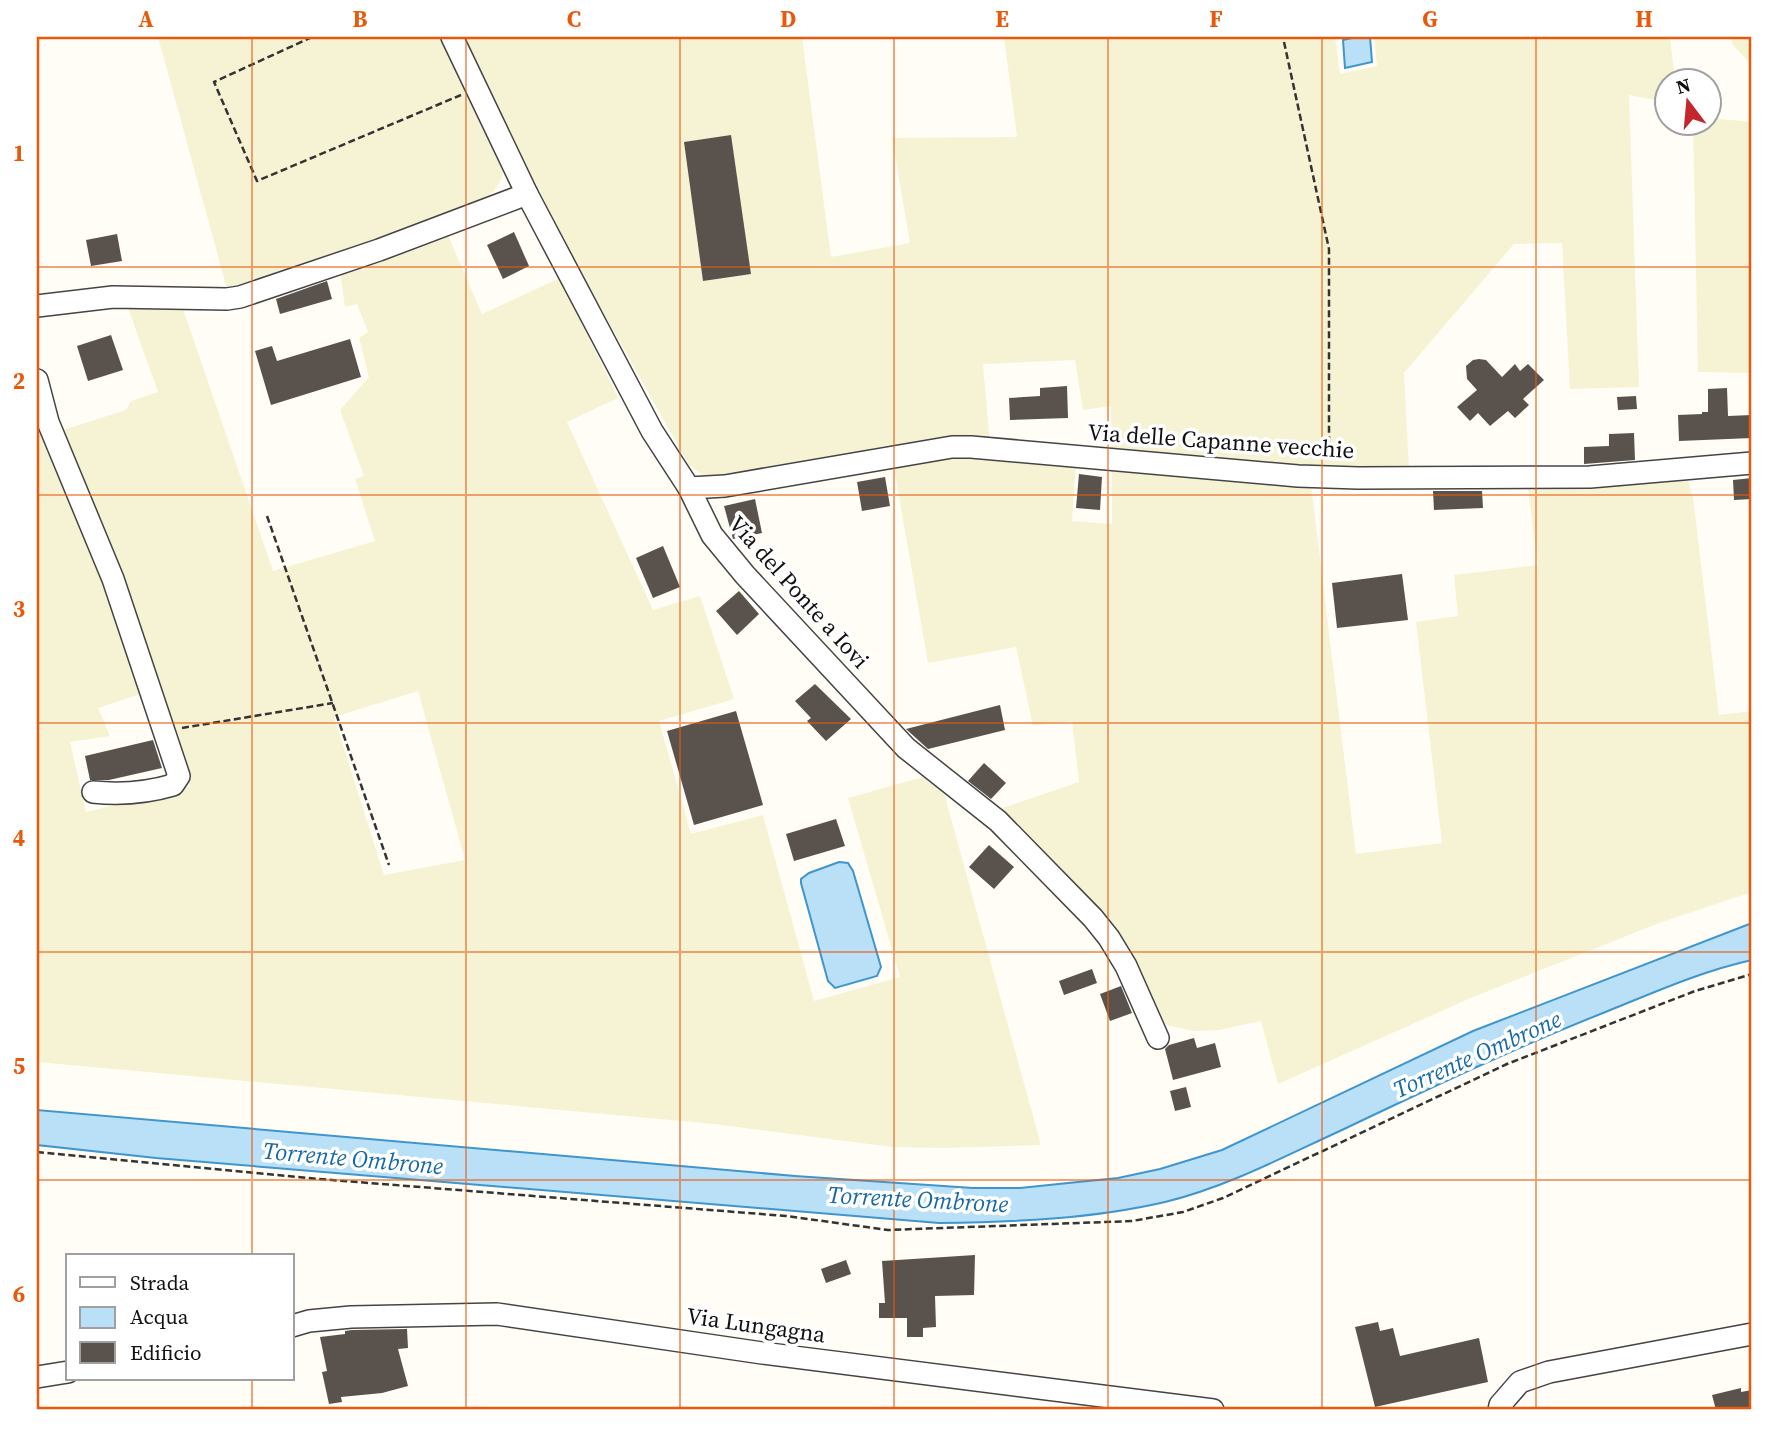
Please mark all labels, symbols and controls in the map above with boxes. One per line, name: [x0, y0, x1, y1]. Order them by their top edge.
text: A: [138, 3, 154, 35]
text: B: [353, 3, 368, 35]
text: C: [567, 3, 581, 35]
text: D: [780, 3, 796, 35]
text: E: [995, 3, 1009, 35]
text: F: [1209, 3, 1223, 35]
text: G: [1422, 3, 1438, 35]
text: H: [1635, 3, 1653, 35]
north arrow: [1652, 66, 1722, 136]
text: N: [1673, 71, 1694, 100]
text: 1: [13, 137, 25, 169]
text: 2: [13, 365, 25, 397]
street label: Via delle Capanne vecchie: [1087, 416, 1355, 466]
street label: Via del Ponte a Iovi: [722, 509, 877, 676]
text: 3: [13, 593, 25, 625]
text: 4: [13, 822, 25, 854]
water label: Torrente Ombrone: [1388, 1002, 1566, 1106]
text: 5: [13, 1050, 25, 1082]
water label: Torrente Ombrone: [262, 1134, 445, 1182]
water label: Torrente Ombrone: [827, 1178, 1009, 1220]
legend: [66, 1254, 294, 1380]
text: Strada: [130, 1268, 189, 1297]
text: 6: [13, 1278, 25, 1310]
street label: Via Lungagna: [685, 1299, 828, 1351]
text: Acqua: [130, 1302, 189, 1331]
text: Edificio: [130, 1338, 202, 1367]

